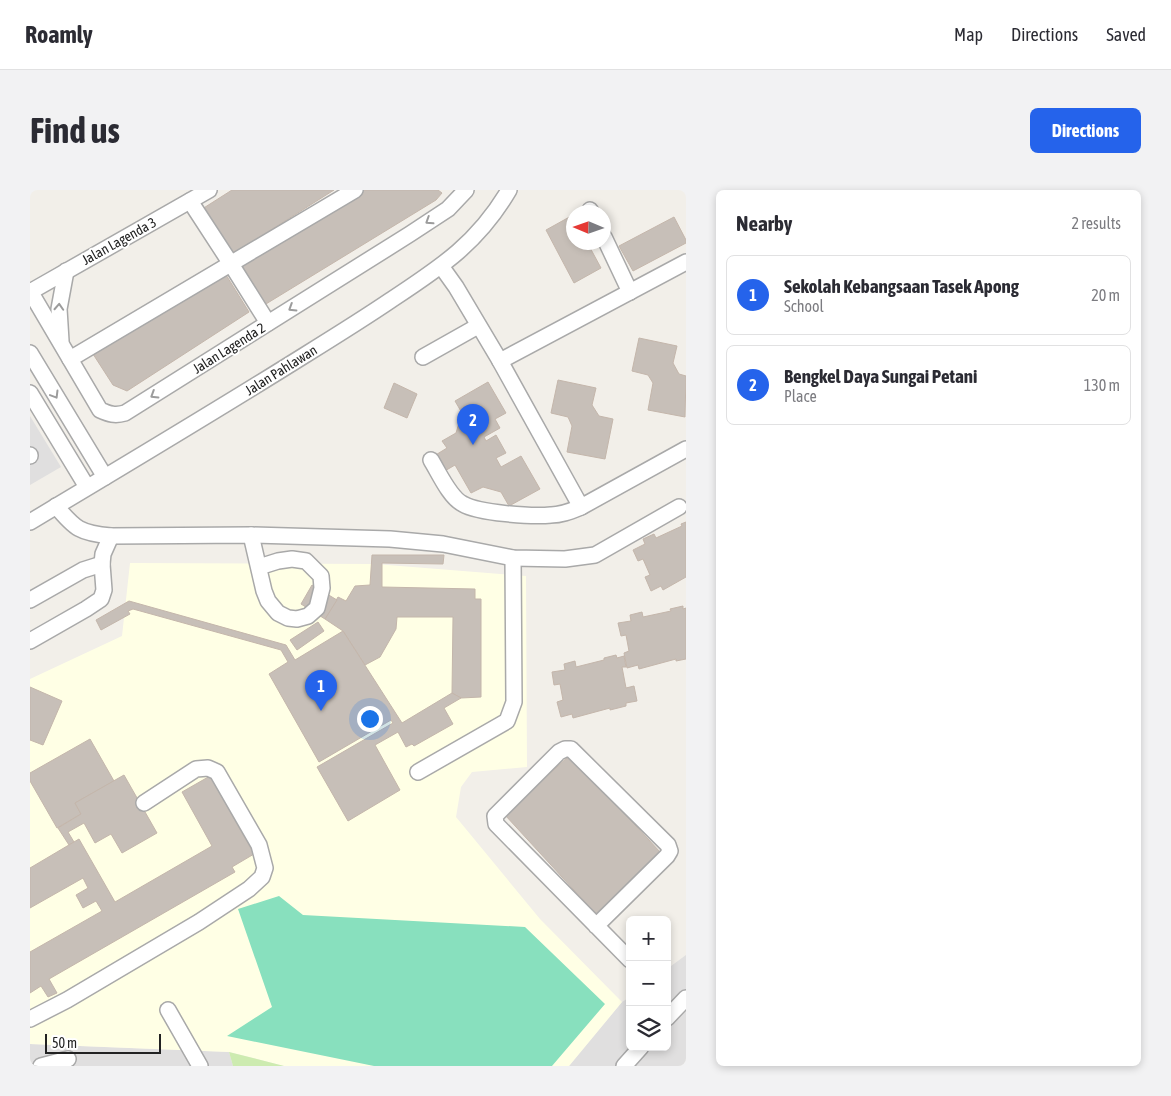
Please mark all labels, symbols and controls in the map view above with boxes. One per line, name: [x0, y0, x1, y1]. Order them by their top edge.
text: Roamly: [25, 21, 93, 48]
text: Map: [954, 24, 983, 45]
text: Directions: [1011, 24, 1078, 45]
text: Saved: [1106, 24, 1146, 45]
button: Directions: [1030, 108, 1141, 153]
text: Find us: [30, 110, 120, 150]
north arrow: [566, 205, 611, 250]
text: Nearby: [736, 211, 792, 235]
street label: Jalan Lagenda 3: [79, 214, 159, 268]
text: 2 results: [1071, 214, 1121, 232]
one-way arrow: [425, 215, 434, 224]
text: Sekolah Kebangsaan Tasek Apong: [784, 275, 1019, 297]
text: 1: [749, 286, 757, 304]
text: 20 m: [1091, 286, 1120, 304]
text: School: [784, 297, 824, 315]
one-way arrow: [288, 302, 297, 311]
one-way arrow: [54, 303, 65, 311]
street label: Jalan Lagenda 2: [190, 319, 268, 377]
street label: Jalan Pahlawan: [242, 342, 320, 398]
text: Bengkel Daya Sungai Petani: [784, 365, 977, 387]
text: 2: [749, 376, 757, 394]
text: 130 m: [1084, 376, 1120, 394]
text: Place: [784, 387, 817, 405]
one-way arrow: [150, 388, 159, 398]
one-way arrow: [49, 390, 59, 399]
pin: 2: [457, 404, 489, 445]
pin: 1: [305, 670, 337, 711]
your location: [357, 706, 383, 732]
map controls: [626, 916, 671, 1051]
button: +: [626, 916, 671, 961]
button: −: [626, 961, 671, 1006]
button: layers: [626, 1006, 671, 1051]
scale bar: [45, 1031, 161, 1054]
text: 50 m: [52, 1035, 77, 1051]

